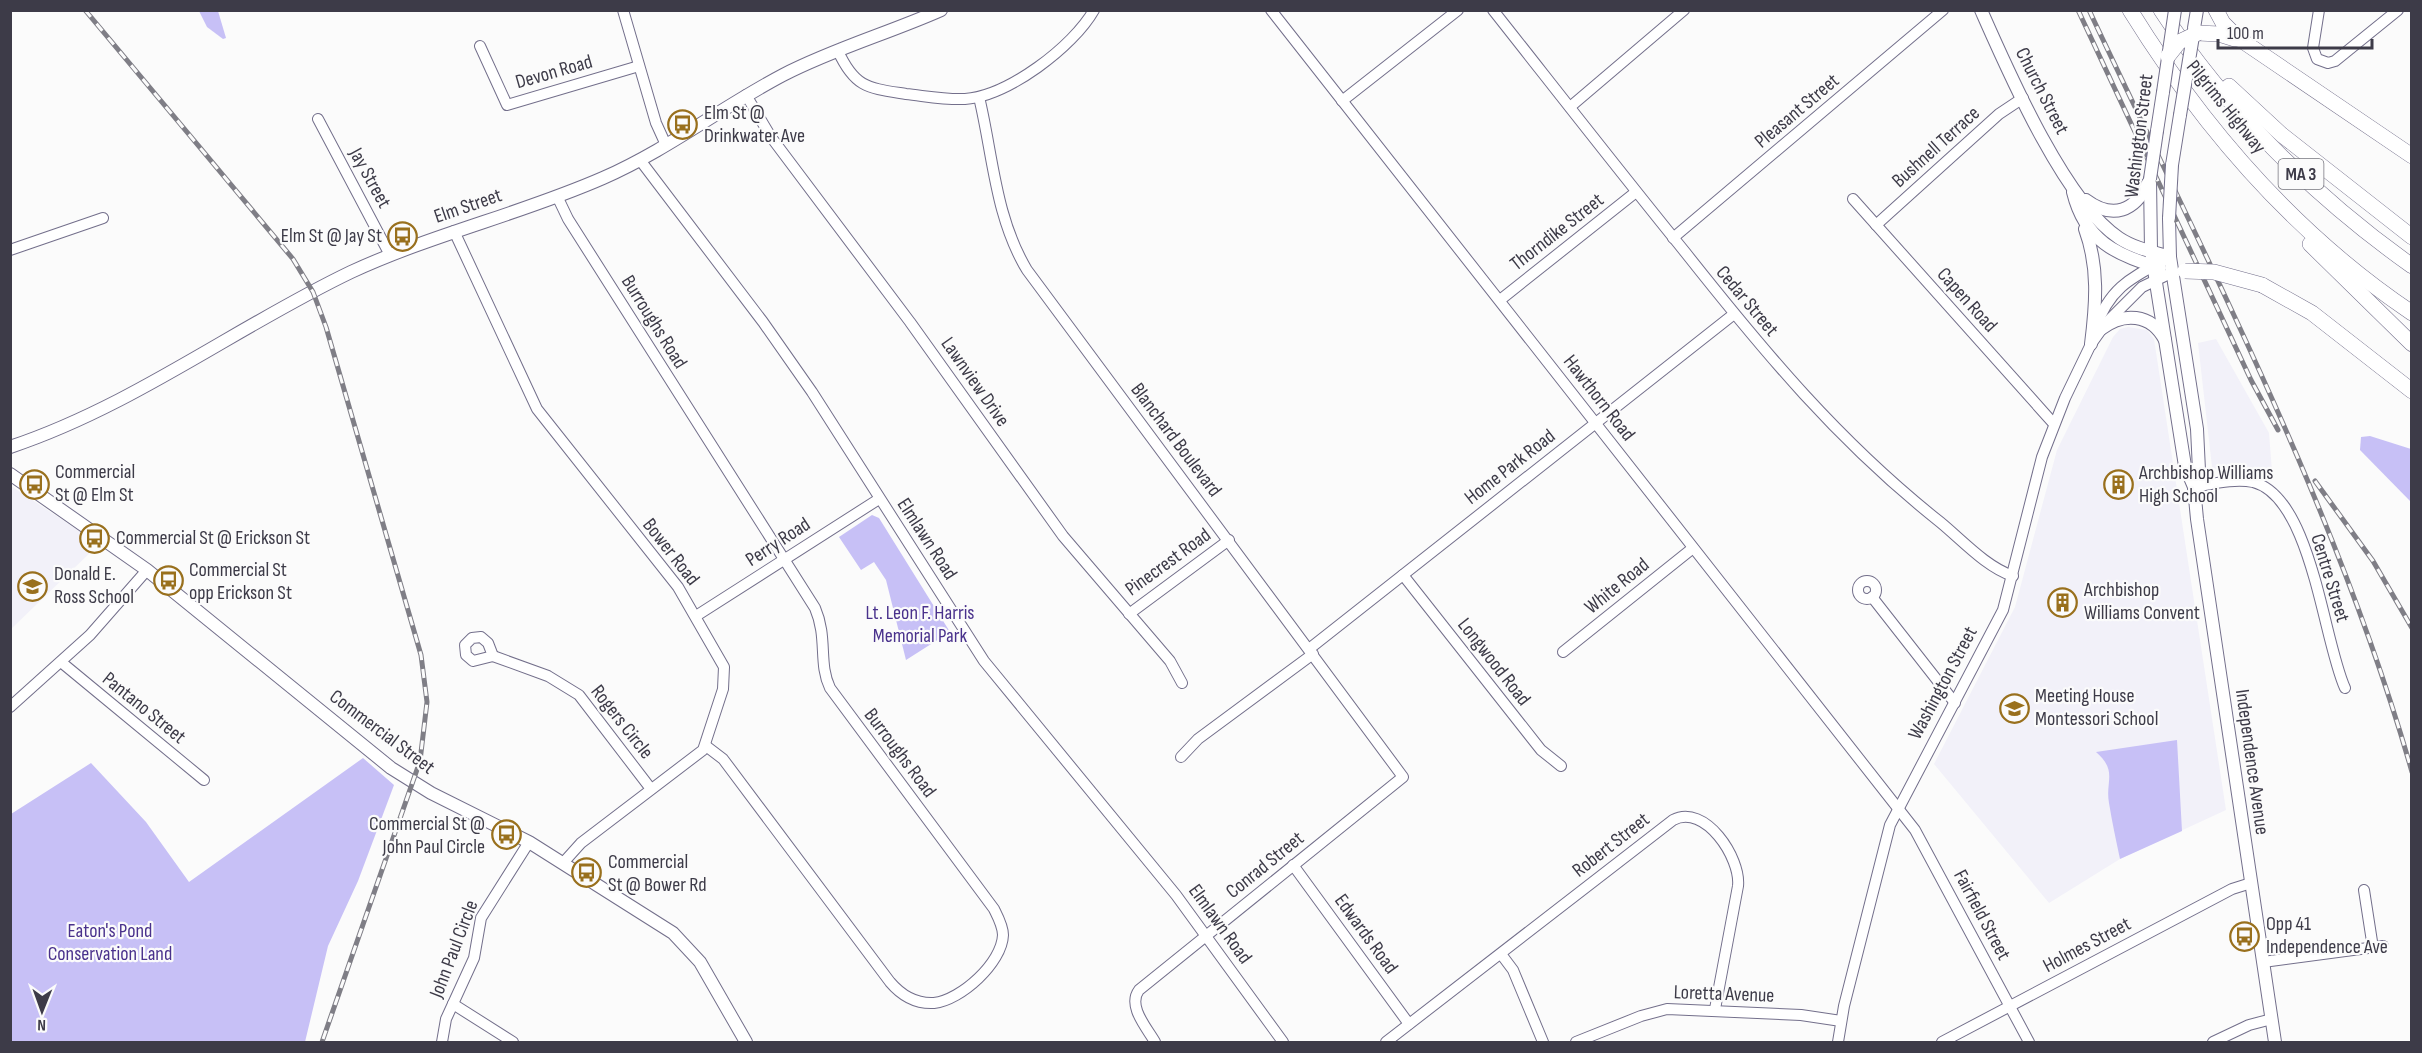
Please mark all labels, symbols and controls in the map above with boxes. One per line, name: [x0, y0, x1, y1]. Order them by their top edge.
scale bar: [2218, 12, 2372, 50]
text: 100 m: [2227, 23, 2264, 44]
street label: Church Street: [2010, 44, 2074, 138]
street label: Devon Road: [513, 50, 595, 94]
street label: Pilgrims Highway: [2181, 55, 2271, 159]
street label: Pleasant Street: [1750, 69, 1844, 153]
street label: Washington Street: [2120, 73, 2158, 199]
place label: Elm St @ Drinkwater Ave: [704, 101, 805, 148]
street label: Bushnell Terrace: [1887, 101, 1985, 193]
bus stop icon: Elm St @ Drinkwater Ave: [667, 109, 699, 141]
street label: Jay Street: [343, 143, 396, 212]
road number: MA 3: [2278, 159, 2324, 189]
street label: Elm Street: [431, 183, 505, 229]
street label: Thorndike Street: [1506, 188, 1608, 276]
bus stop icon: Elm St @ Jay St: [387, 220, 419, 252]
place label: Elm St @ Jay St: [281, 224, 382, 248]
street label: Cedar Street: [1711, 261, 1783, 341]
street label: Capen Road: [1932, 263, 2002, 337]
street label: Burroughs Road: [616, 271, 692, 373]
street label: Lawnview Drive: [935, 333, 1015, 431]
street label: Hawthorn Road: [1558, 350, 1640, 446]
street label: Blanchard Boulevard: [1125, 378, 1227, 502]
street label: Home Park Road: [1460, 424, 1560, 510]
place label: Commercial St @ Elm St: [55, 460, 135, 507]
place label: Archbishop Williams High School: [2138, 461, 2273, 508]
bus stop icon: Commercial St @ Elm St: [18, 468, 50, 500]
building icon: Archbishop Williams High School: [2102, 469, 2134, 501]
street label: Elmlawn Road: [892, 494, 962, 584]
street label: Perry Road: [741, 512, 815, 572]
street label: Bower Road: [637, 514, 705, 590]
bus stop icon: Commercial St @ Erickson St: [79, 522, 111, 554]
street label: Pinecrest Road: [1121, 523, 1215, 601]
place label: Commercial St @ Erickson St: [116, 526, 310, 550]
street label: Centre Street: [2305, 531, 2355, 625]
street label: White Road: [1580, 553, 1654, 619]
place label: Commercial St opp Erickson St: [189, 558, 292, 605]
place label: Donald E. Ross School: [54, 562, 134, 609]
bus stop icon: Commercial St opp Erickson St: [152, 565, 184, 597]
school or university icon: Donald E. Ross School: [17, 570, 49, 602]
place label: Archbishop Williams Convent: [2083, 578, 2200, 625]
building icon: Archbishop Williams Convent: [2047, 586, 2079, 618]
park label: Lt. Leon F. Harris Memorial Park: [865, 601, 975, 648]
street label: Longwood Road: [1452, 613, 1536, 711]
street label: Washington Street: [1903, 622, 1983, 744]
street label: Pantano Street: [97, 667, 191, 749]
street label: Rogers Circle: [586, 680, 658, 764]
place label: Meeting House Montessori School: [2035, 684, 2158, 731]
street label: Commercial Street: [325, 685, 439, 779]
street label: Independence Avenue: [2230, 688, 2274, 836]
school or university icon: Meeting House Montessori School: [1998, 692, 2030, 724]
street label: Burroughs Road: [859, 704, 941, 802]
street label: Robert Street: [1568, 807, 1654, 883]
place label: Commercial St @ John Paul Circle: [369, 812, 485, 859]
bus stop icon: Commercial St @ John Paul Circle: [490, 819, 522, 851]
street label: Conrad Street: [1221, 826, 1309, 904]
place label: Commercial St @ Bower Rd: [608, 850, 707, 897]
bus stop icon: Commercial St @ Bower Rd: [571, 857, 603, 889]
street label: Fairfield Street: [1948, 866, 2016, 964]
street label: Elmlawn Road: [1183, 880, 1257, 968]
street label: Edwards Road: [1329, 890, 1403, 978]
street label: John Paul Circle: [424, 897, 484, 1002]
street label: Holmes Street: [2039, 912, 2135, 978]
place label: Opp 41 Independence Ave: [2266, 912, 2388, 959]
park label: Eaton's Pond Conservation Land: [48, 919, 172, 966]
bus stop icon: Opp 41 Independence Ave: [2229, 920, 2261, 952]
street label: Loretta Avenue: [1673, 980, 1775, 1008]
north arrow: [12, 981, 72, 1041]
text: N: [37, 1015, 46, 1034]

